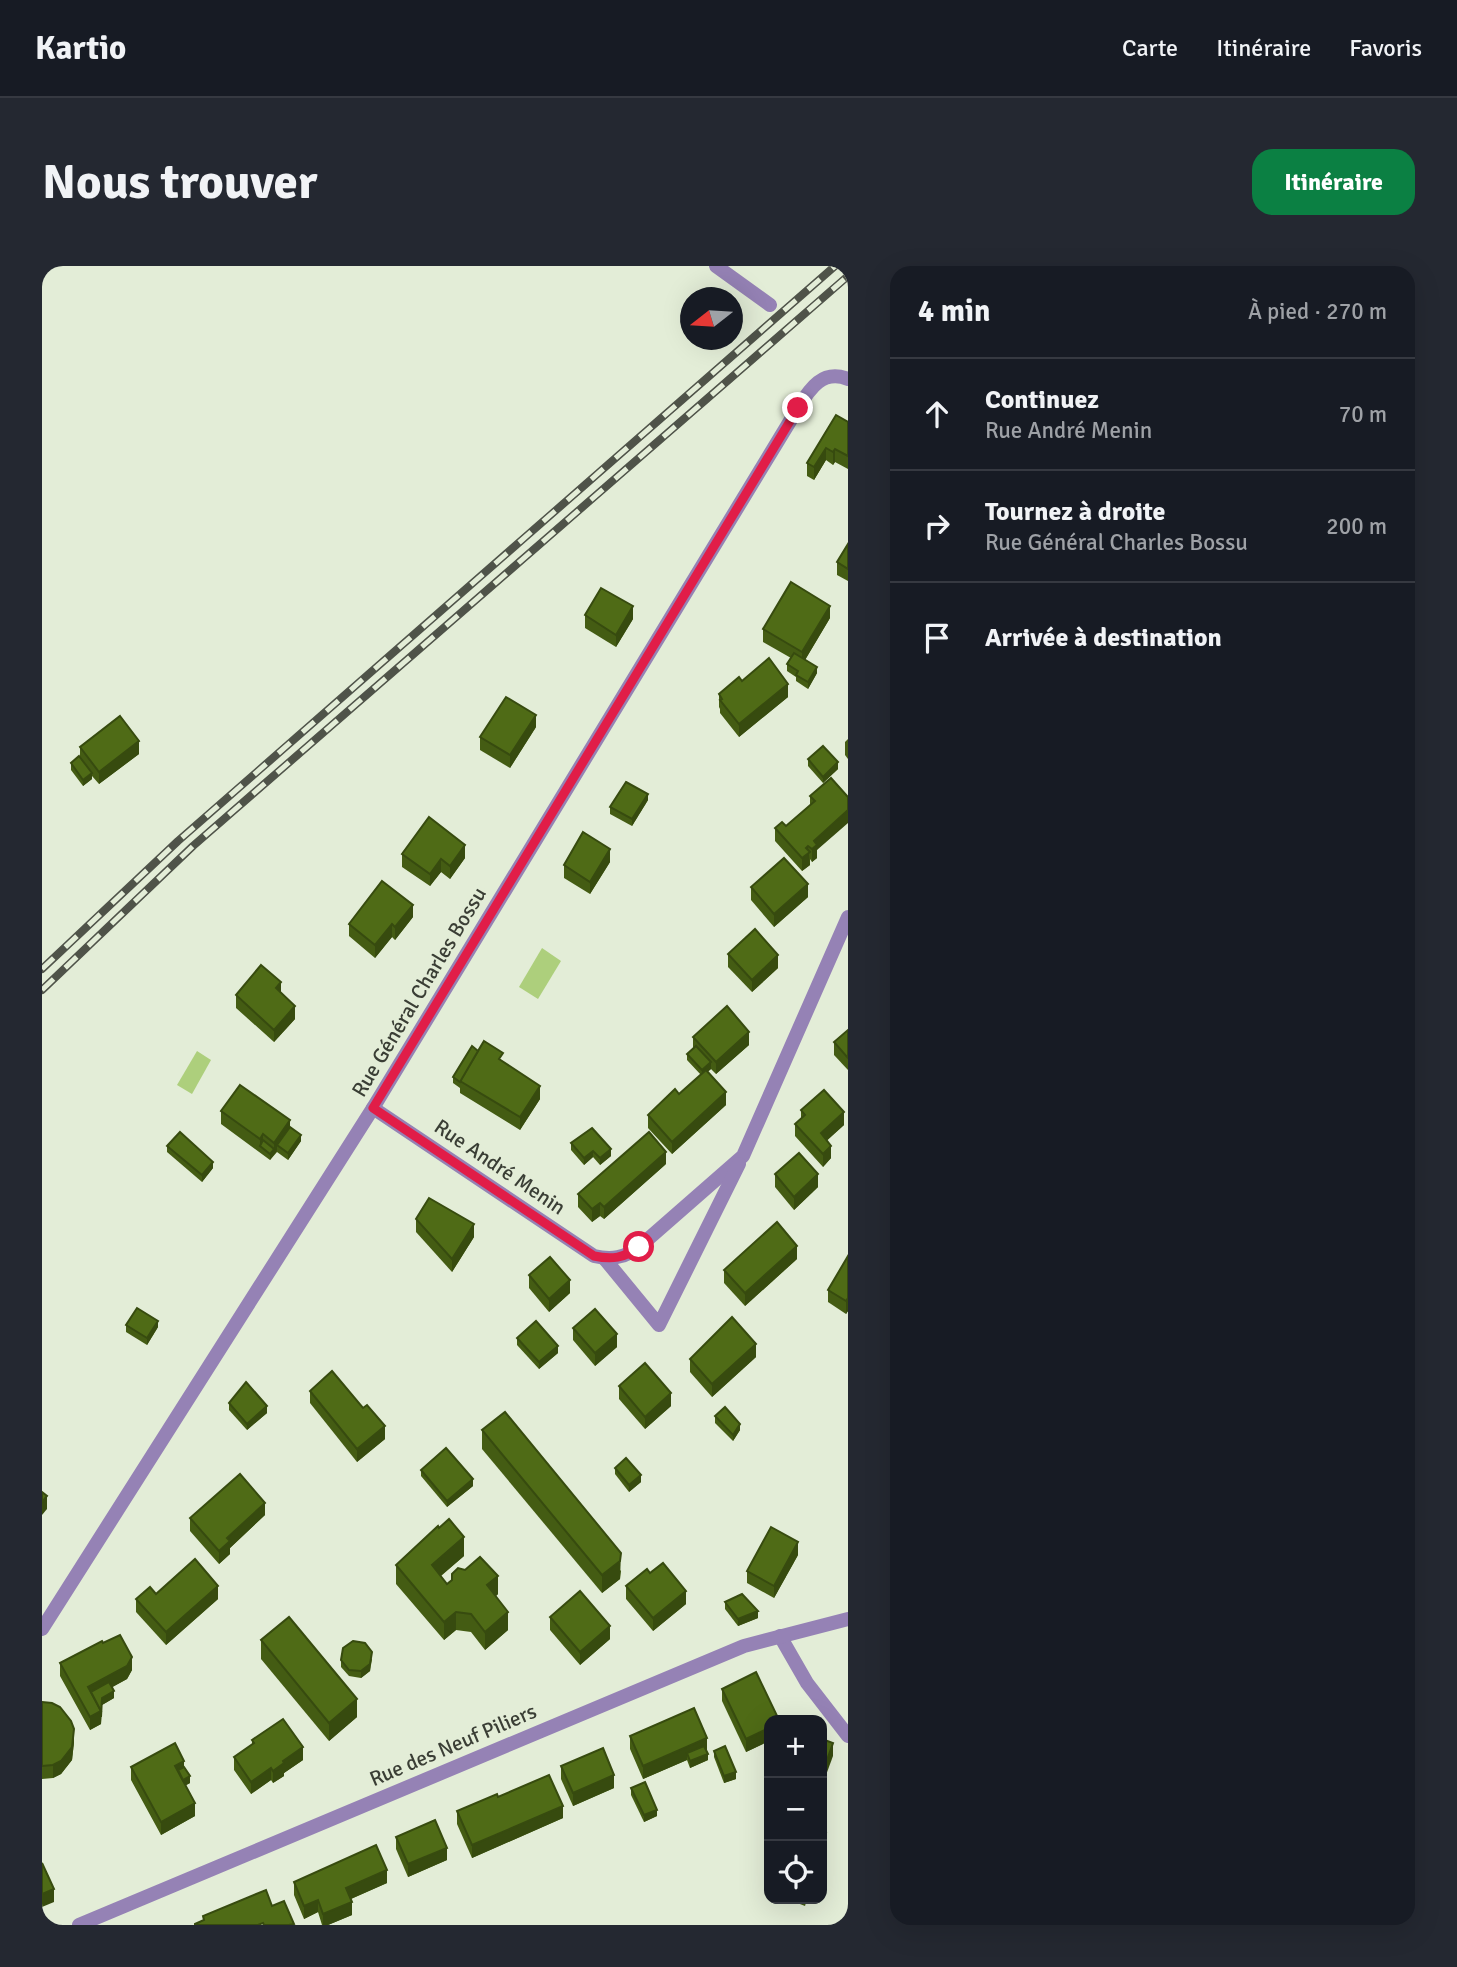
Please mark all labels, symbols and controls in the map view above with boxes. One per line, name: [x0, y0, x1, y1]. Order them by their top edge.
text: Kartio: [35, 28, 126, 69]
text: Carte: [1122, 33, 1178, 63]
text: Itinéraire: [1216, 33, 1311, 63]
text: Favoris: [1349, 33, 1422, 63]
button: Itinéraire: [1252, 149, 1415, 215]
text: Nous trouver: [42, 152, 317, 212]
north arrow: [680, 287, 743, 350]
text: 4 min: [918, 293, 990, 330]
text: À pied · 270 m: [1248, 297, 1387, 326]
text: Continuez: [985, 384, 1099, 416]
route end: [782, 392, 813, 423]
icon: ahead: [918, 395, 956, 433]
text: 70 m: [1339, 400, 1387, 429]
text: Rue André Menin: [985, 416, 1152, 445]
text: Tournez à droite: [985, 496, 1165, 528]
icon: right: [918, 507, 956, 545]
text: 200 m: [1326, 512, 1387, 541]
text: Rue Général Charles Bossu: [985, 528, 1248, 557]
icon: arrive: [918, 619, 956, 657]
text: Arrivée à destination: [985, 622, 1222, 654]
street label: Rue Général Charles Bossu: [346, 882, 492, 1102]
street label: Rue André Menin: [429, 1114, 571, 1220]
route start: [623, 1231, 654, 1262]
street label: Rue des Neuf Piliers: [366, 1698, 540, 1792]
map controls: [764, 1715, 827, 1904]
button: +: [764, 1715, 827, 1778]
button: −: [764, 1778, 827, 1841]
button: locate: [764, 1841, 827, 1904]

